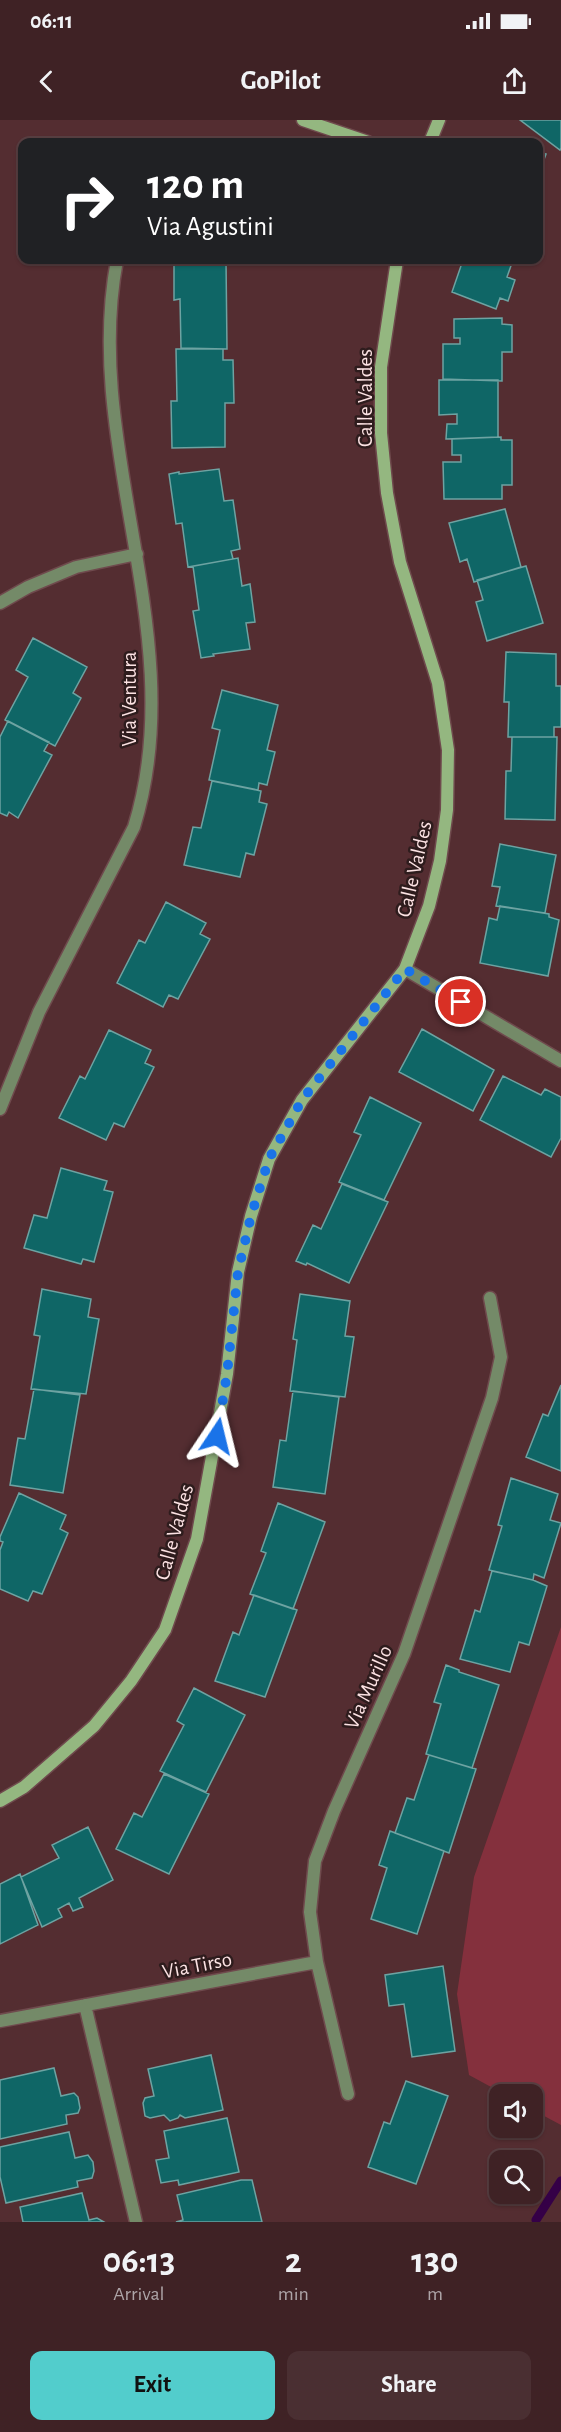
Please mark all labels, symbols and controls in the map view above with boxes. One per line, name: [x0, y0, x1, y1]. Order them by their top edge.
text: 06:11: [30, 10, 73, 32]
icon: back: [30, 65, 63, 98]
icon: share: [498, 65, 531, 98]
text: GoPilot: [240, 67, 321, 94]
icon: right: [48, 162, 126, 240]
text: 120 m: [147, 164, 244, 206]
text: Via Agustini: [147, 213, 274, 240]
street label: Calle Valdes: [355, 349, 376, 447]
street label: Via Ventura: [119, 651, 140, 747]
street label: Calle Valdes: [393, 819, 436, 919]
pin: [435, 976, 486, 1027]
icon: arrive: [444, 985, 477, 1018]
position arrow: [185, 1404, 249, 1468]
street label: Calle Valdes: [152, 1482, 197, 1582]
street label: Via Murillo: [341, 1642, 396, 1732]
street label: Via Tirso: [161, 1948, 234, 1983]
map controls: [489, 2084, 543, 2204]
button: sound: [489, 2084, 543, 2138]
button: search: [489, 2150, 543, 2204]
text: 06:13: [102, 2243, 175, 2279]
text: 2: [285, 2243, 302, 2279]
text: 130: [411, 2243, 459, 2279]
text: Arrival: [113, 2284, 165, 2304]
text: min: [278, 2284, 309, 2304]
text: m: [427, 2284, 443, 2304]
button: Exit: [30, 2351, 275, 2420]
button: Share: [287, 2351, 531, 2420]

